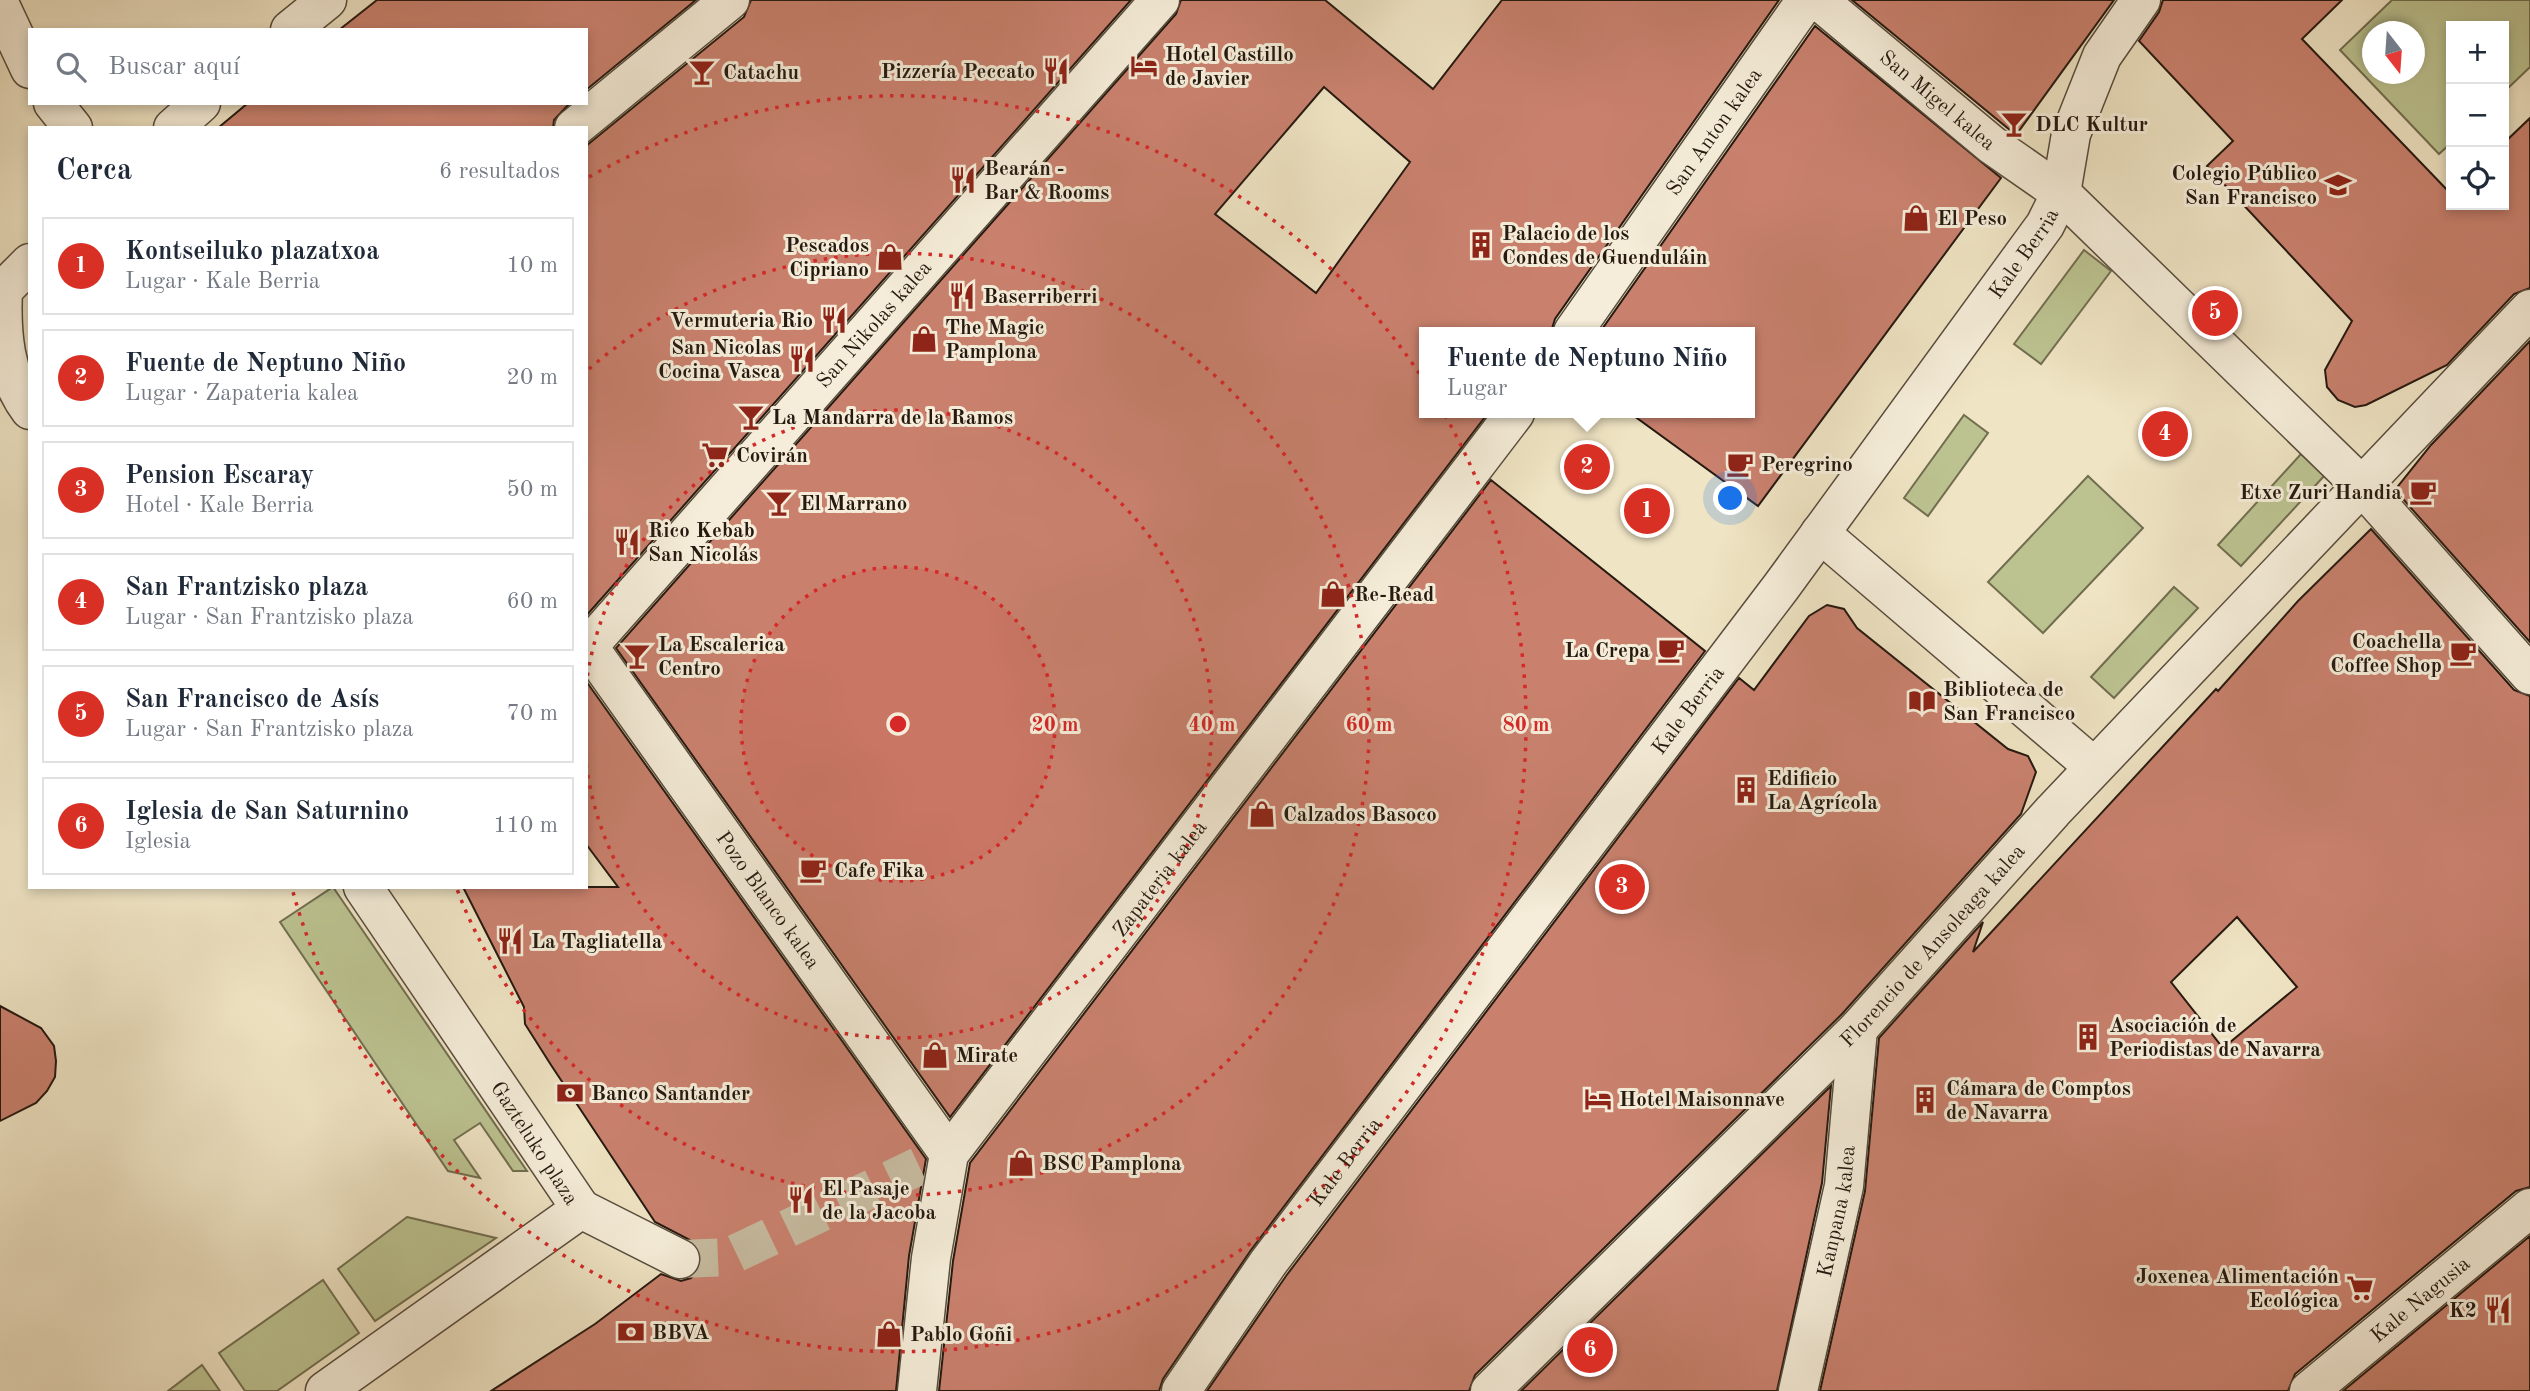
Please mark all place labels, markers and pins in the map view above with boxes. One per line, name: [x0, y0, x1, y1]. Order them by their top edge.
place label: Hotel Castillo de Javier: [1165, 45, 1294, 90]
hotel icon: Hotel Castillo de Javier: [1129, 51, 1159, 81]
restaurant icon: Pizzería Peccato: [1041, 56, 1071, 86]
bar icon: Catachu: [687, 57, 717, 87]
place label: Pizzería Peccato: [881, 62, 1035, 83]
place label: Catachu: [723, 63, 799, 84]
bar icon: DLC Kultur: [1999, 109, 2029, 139]
place label: DLC Kultur: [2035, 115, 2148, 136]
place label: Bearán - Bar & Rooms: [984, 159, 1109, 204]
place label: Colegio Público San Francisco: [2171, 164, 2317, 209]
restaurant icon: Bearán - Bar & Rooms: [948, 165, 978, 195]
school or university icon: Colegio Público San Francisco: [2323, 170, 2353, 200]
shop icon: El Peso: [1901, 203, 1931, 233]
place label: El Peso: [1937, 209, 2007, 230]
place label: Palacio de los Condes de Guenduláin: [1502, 224, 1707, 269]
building icon: Palacio de los Condes de Guenduláin: [1466, 230, 1496, 260]
place label: Pescados Cipriano: [785, 236, 869, 281]
shop icon: Pescados Cipriano: [875, 242, 905, 272]
restaurant icon: Baserriberri: [947, 281, 977, 311]
place label: Baserriberri: [983, 287, 1097, 308]
pin: 5: [2192, 287, 2238, 339]
restaurant icon: Vermuteria Rio: [819, 305, 849, 335]
place label: Vermuteria Rio: [670, 311, 813, 332]
place label: The Magic Pamplona: [945, 318, 1045, 363]
shop icon: The Magic Pamplona: [909, 324, 939, 354]
place label: San Nicolas Cocina Vasca: [658, 338, 781, 383]
restaurant icon: San Nicolas Cocina Vasca: [787, 344, 817, 374]
bar icon: La Mandarra de la Ramos: [736, 402, 766, 432]
place label: La Mandarra de la Ramos: [772, 408, 1013, 429]
pin: 4: [2142, 408, 2188, 460]
supermarket icon: Covirán: [700, 440, 730, 470]
pin: 2: [1564, 441, 1610, 493]
place label: Covirán: [736, 446, 808, 467]
cafe icon: Peregrino: [1725, 449, 1755, 479]
place label: Peregrino: [1761, 455, 1853, 476]
cafe icon: Etxe Zuri Handia: [2408, 477, 2438, 507]
place label: Etxe Zuri Handia: [2240, 483, 2402, 504]
pin: 1: [1624, 485, 1670, 537]
bar icon: El Marrano: [764, 488, 794, 518]
place label: El Marrano: [800, 494, 907, 515]
place label: Rico Kebab San Nicolás: [648, 521, 758, 566]
restaurant icon: Rico Kebab San Nicolás: [612, 527, 642, 557]
shop icon: Re-Read: [1318, 579, 1348, 609]
place label: Re-Read: [1354, 585, 1434, 606]
place label: Coachella Coffee Shop: [2330, 632, 2442, 677]
place label: La Escalerica Centro: [658, 635, 785, 680]
cafe icon: La Crepa: [1656, 635, 1686, 665]
cafe icon: Coachella Coffee Shop: [2448, 638, 2478, 668]
bar icon: La Escalerica Centro: [622, 641, 652, 671]
place label: La Crepa: [1564, 641, 1650, 662]
place label: Biblioteca de San Francisco: [1943, 680, 2075, 725]
library icon: Biblioteca de San Francisco: [1907, 686, 1937, 716]
centre of rings: [886, 712, 910, 736]
place label: Edificio La Agrícola: [1767, 769, 1878, 814]
building icon: Edificio La Agrícola: [1731, 775, 1761, 805]
shop icon: Calzados Basoco: [1247, 799, 1277, 829]
place label: Calzados Basoco: [1283, 805, 1437, 826]
cafe icon: Cafe Fika: [798, 855, 828, 885]
place label: Cafe Fika: [834, 861, 925, 882]
pin: 3: [1599, 861, 1645, 913]
restaurant icon: La Tagliatella: [495, 926, 525, 956]
place label: La Tagliatella: [531, 932, 663, 953]
place label: Asociación de Periodistas de Navarra: [2109, 1016, 2321, 1061]
building icon: Asociación de Periodistas de Navarra: [2073, 1022, 2103, 1052]
shop icon: Mirate: [920, 1040, 950, 1070]
place label: Mirate: [956, 1046, 1018, 1067]
bank icon: Banco Santander: [555, 1078, 585, 1108]
place label: Cámara de Comptos de Navarra: [1946, 1079, 2131, 1124]
place label: Banco Santander: [591, 1084, 750, 1105]
hotel icon: Hotel Maisonnave: [1583, 1084, 1613, 1114]
building icon: Cámara de Comptos de Navarra: [1910, 1085, 1940, 1115]
place label: Hotel Maisonnave: [1619, 1090, 1785, 1111]
shop icon: BSC Pamplona: [1006, 1148, 1036, 1178]
place label: BSC Pamplona: [1042, 1154, 1182, 1175]
place label: El Pasaje de la Jacoba: [822, 1179, 937, 1224]
restaurant icon: El Pasaje de la Jacoba: [786, 1185, 816, 1215]
place label: Joxenea Alimentación Ecológica: [2136, 1267, 2339, 1312]
supermarket icon: Joxenea Alimentación Ecológica: [2345, 1273, 2375, 1303]
restaurant icon: K2: [2483, 1295, 2513, 1325]
place label: K2: [2449, 1301, 2477, 1322]
bank icon: BBVA: [616, 1317, 646, 1347]
shop icon: Pablo Goñi: [874, 1319, 904, 1349]
place label: BBVA: [652, 1323, 710, 1344]
pin: 6: [1567, 1324, 1613, 1376]
place label: Pablo Goñi: [910, 1325, 1012, 1346]

